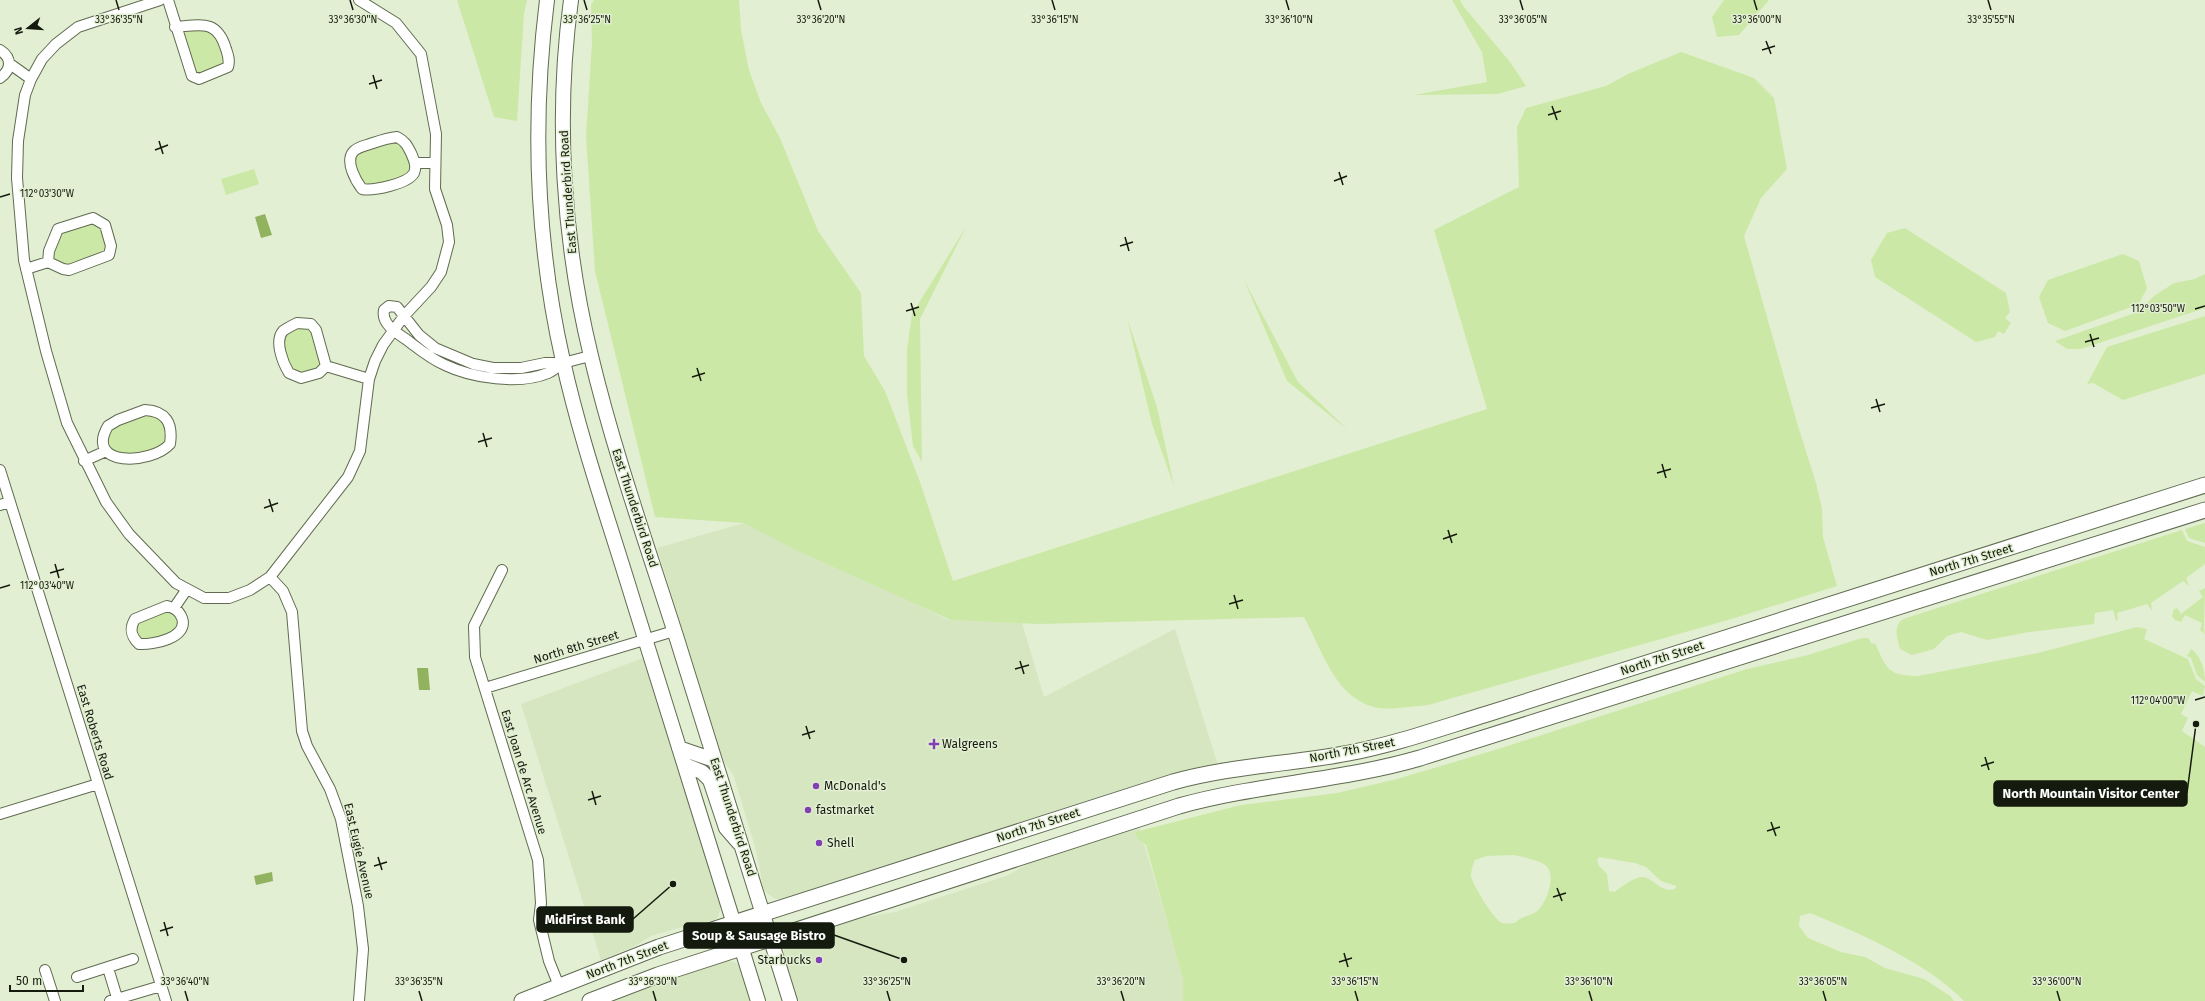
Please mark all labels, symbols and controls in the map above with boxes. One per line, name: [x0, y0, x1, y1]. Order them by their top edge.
north arrow: [8, 8, 48, 48]
text: 33°36'35"N: [95, 14, 143, 26]
text: 33°36'30"N: [329, 14, 377, 26]
text: 33°36'25"N: [563, 14, 611, 26]
text: 33°36'20"N: [797, 14, 845, 26]
text: 33°36'15"N: [1031, 14, 1079, 26]
text: 33°36'10"N: [1265, 14, 1313, 26]
text: 33°36'05"N: [1499, 14, 1547, 26]
text: 33°36'00"N: [1732, 14, 1782, 26]
text: 33°35'55"N: [1967, 14, 2015, 26]
text: N: [12, 25, 26, 36]
street label: East Thunderbird Road: [557, 130, 579, 254]
text: 112°03'30"W: [20, 188, 75, 200]
text: 112°03'50"W: [2131, 303, 2186, 315]
street label: East Thunderbird Road: [609, 447, 661, 569]
street label: North 7th Street: [1927, 540, 2015, 579]
text: 112°03'40"W: [20, 580, 75, 592]
street label: North 8th Street: [532, 627, 621, 667]
street label: North 7th Street: [1619, 638, 1706, 678]
street label: East Roberts Road: [74, 683, 116, 781]
text: 112°04'00"W: [2131, 695, 2186, 707]
street label: East Joan de Arc Avenue: [498, 708, 550, 836]
street label: North 7th Street: [1308, 735, 1397, 765]
place label: Walgreens: [942, 737, 998, 751]
marker: Walgreens: [929, 739, 939, 749]
street label: East Thunderbird Road: [707, 756, 759, 878]
place label: McDonald's: [824, 779, 886, 793]
marker: McDonald's: [811, 781, 821, 791]
callout: North Mountain Visitor Center: [1994, 781, 2187, 806]
text: North Mountain Visitor Center: [2003, 786, 2180, 801]
street label: East Eugie Avenue: [341, 802, 377, 900]
place label: fastmarket: [816, 803, 875, 817]
marker: fastmarket: [803, 805, 813, 815]
street label: North 7th Street: [995, 805, 1082, 845]
place label: Shell: [827, 836, 855, 850]
marker: Shell: [814, 838, 824, 848]
callout: MidFirst Bank: [537, 907, 633, 932]
text: MidFirst Bank: [545, 912, 626, 927]
callout: Soup & Sausage Bistro: [684, 923, 834, 948]
text: Soup & Sausage Bistro: [692, 928, 826, 943]
street label: North 7th Street: [584, 938, 671, 982]
place label: Starbucks: [758, 953, 811, 967]
marker: Starbucks: [814, 955, 824, 965]
scale bar: [10, 967, 83, 993]
text: 50 m: [16, 974, 42, 988]
text: 33°36'40"N: [161, 976, 209, 988]
text: 33°36'35"N: [395, 976, 443, 988]
text: 33°36'30"N: [629, 976, 677, 988]
text: 33°36'25"N: [863, 976, 911, 988]
text: 33°36'20"N: [1097, 976, 1145, 988]
text: 33°36'15"N: [1331, 976, 1379, 988]
text: 33°36'10"N: [1565, 976, 1613, 988]
text: 33°36'05"N: [1799, 976, 1847, 988]
text: 33°36'00"N: [2032, 976, 2082, 988]

